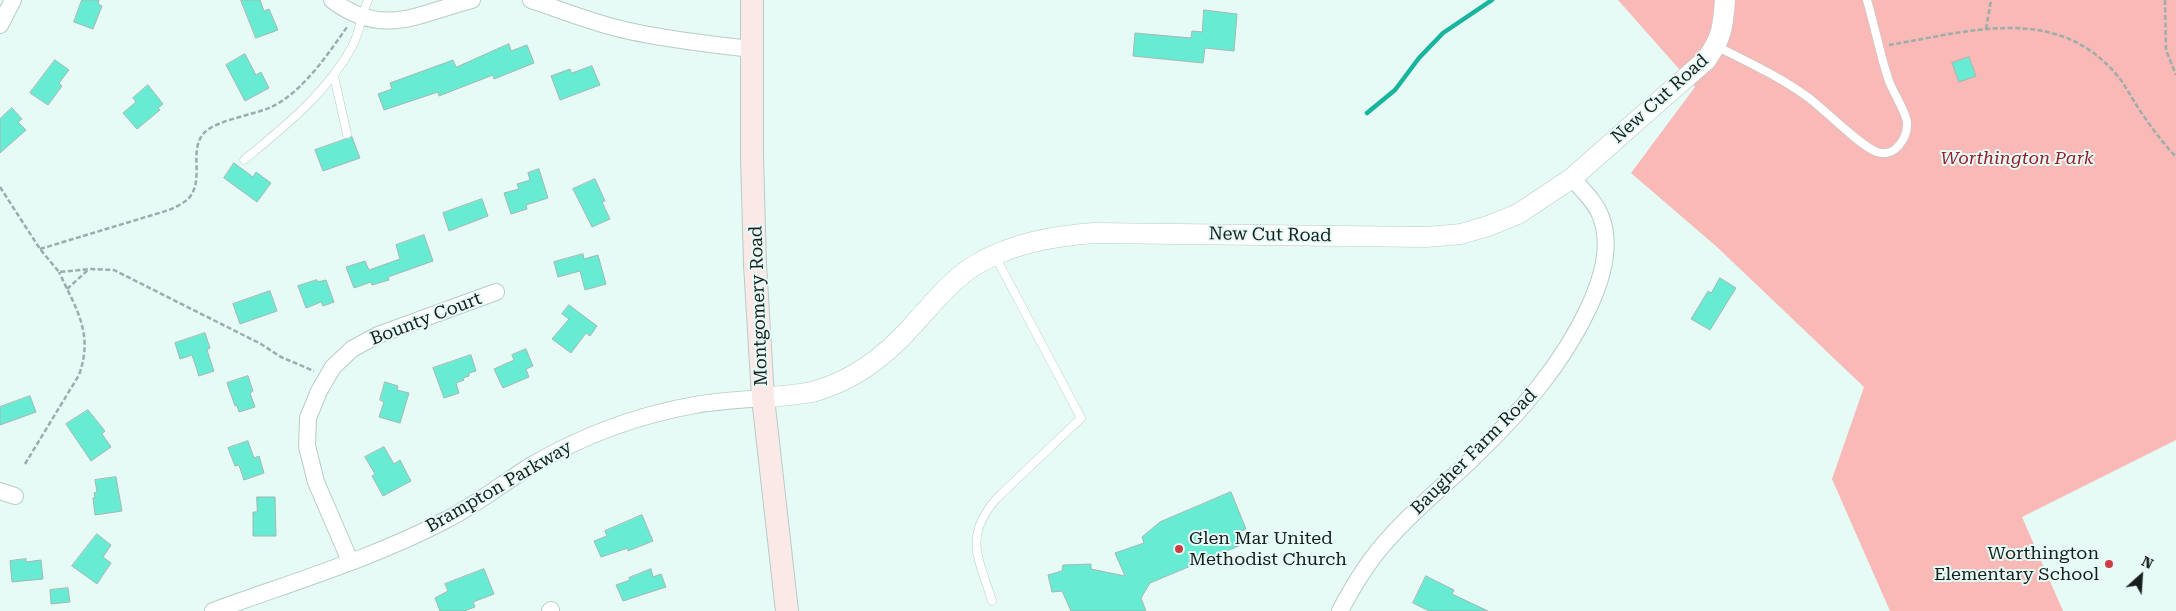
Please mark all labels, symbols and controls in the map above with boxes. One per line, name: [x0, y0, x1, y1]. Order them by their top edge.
street label: New Cut Road: [1607, 50, 1713, 148]
park label: Worthington Park: [1940, 148, 2094, 170]
street label: New Cut Road: [1208, 223, 1332, 247]
street label: Montgomery Road: [745, 225, 773, 387]
street label: Bounty Court: [367, 288, 485, 350]
street label: Baugher Farm Road: [1407, 385, 1541, 519]
street label: Brampton Parkway: [422, 436, 576, 538]
place label: Glen Mar United Methodist Church: [1189, 528, 1347, 570]
marker: Glen Mar United Methodist Church: [1173, 543, 1185, 555]
place label: Worthington Elementary School: [1934, 543, 2099, 586]
north arrow: [2116, 551, 2166, 601]
text: N: [2139, 553, 2156, 572]
marker: Worthington Elementary School: [2103, 558, 2115, 570]

